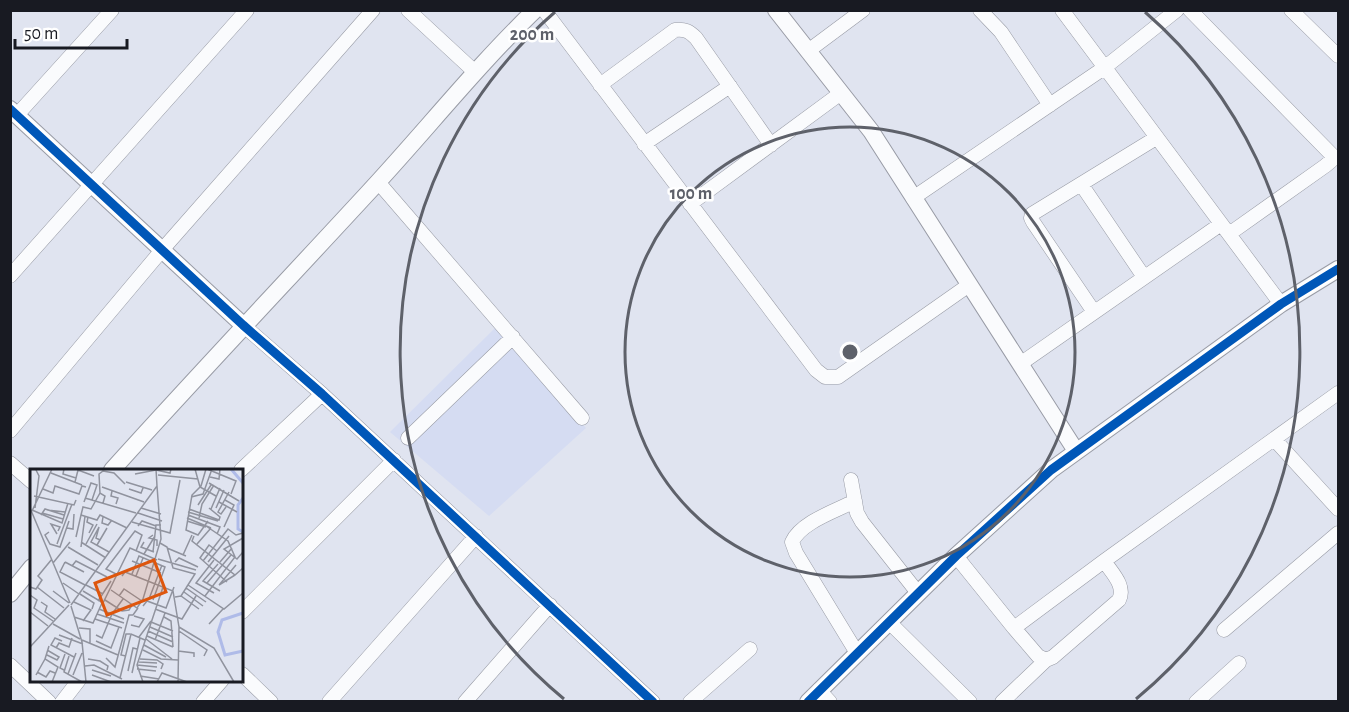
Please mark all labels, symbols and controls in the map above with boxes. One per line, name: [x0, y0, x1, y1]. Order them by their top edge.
scale bar: [15, 12, 128, 50]
text: 50 m: [24, 25, 58, 43]
text: 200 m: [510, 26, 554, 44]
text: 100 m: [670, 185, 712, 203]
centre of rings: [840, 342, 860, 362]
inset map: [30, 469, 243, 682]

